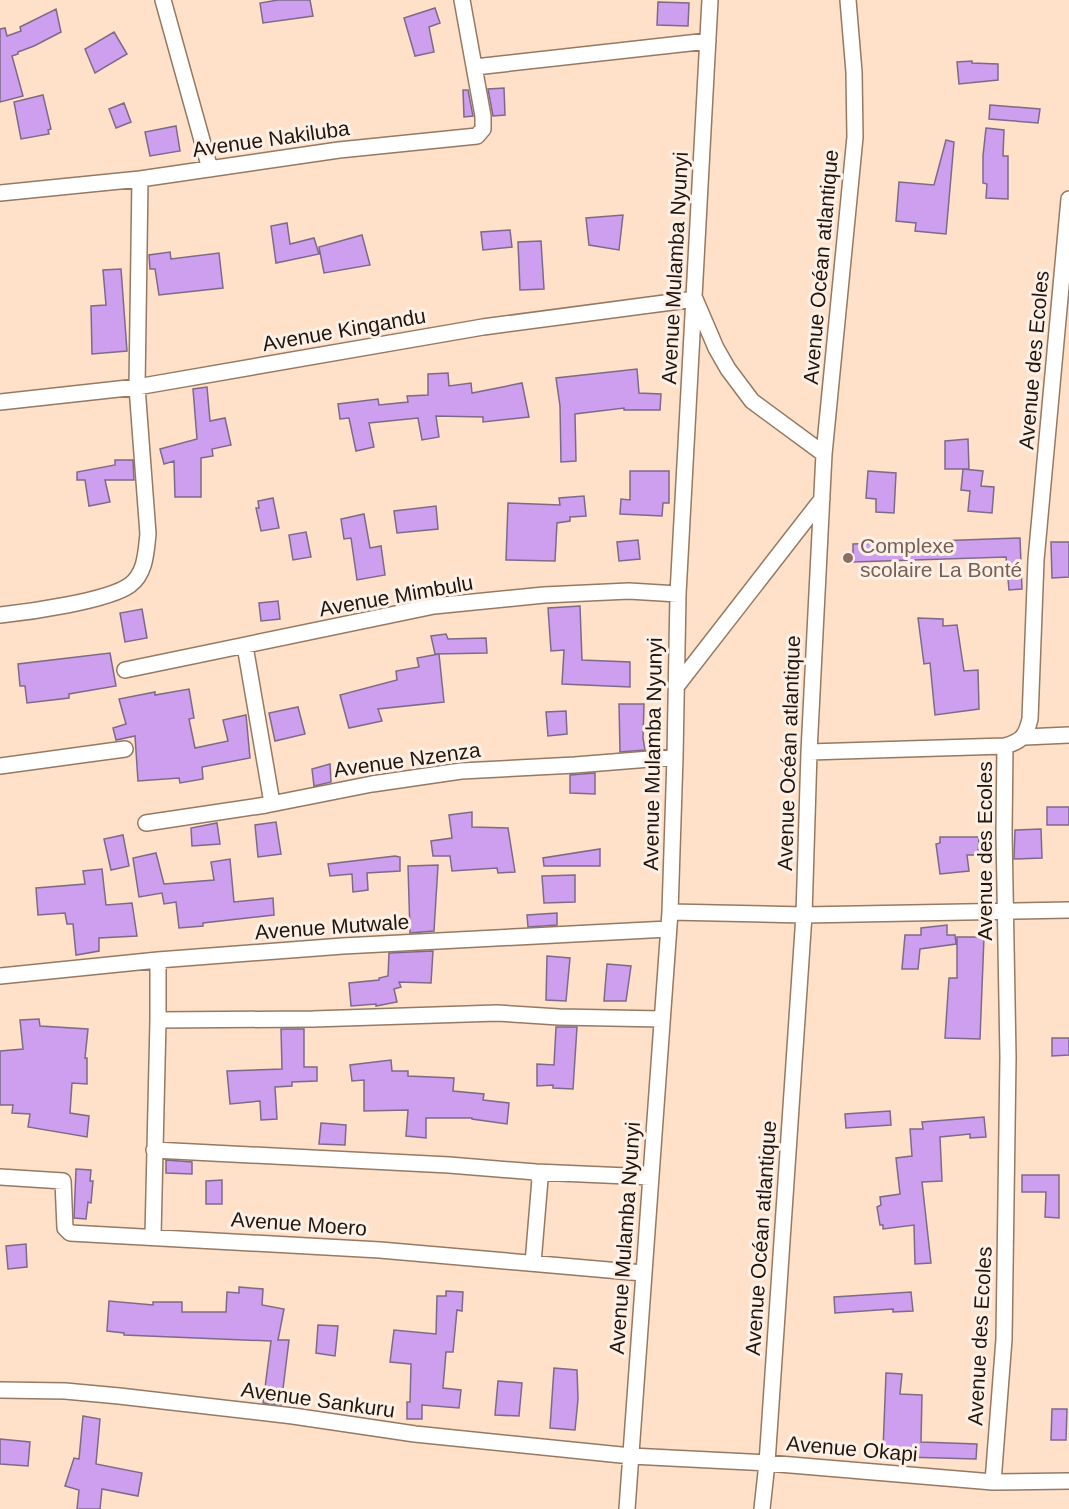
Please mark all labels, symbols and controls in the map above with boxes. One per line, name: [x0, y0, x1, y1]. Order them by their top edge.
street label: Avenue Nakiluba: [191, 116, 351, 161]
street label: Avenue Océan atlantique: [799, 149, 842, 385]
street label: Avenue Mulamba Nyunyi: [657, 151, 692, 385]
street label: Avenue des Ecoles: [1014, 270, 1053, 450]
street label: Avenue Kingandu: [260, 304, 427, 355]
place label: Complexe scolaire La Bonté: [860, 534, 1022, 581]
marker: Complexe scolaire La Bonté: [841, 551, 855, 565]
street label: Avenue Mimbulu: [317, 571, 475, 620]
street label: Avenue Océan atlantique: [773, 635, 804, 871]
street label: Avenue Mulamba Nyunyi: [639, 637, 666, 871]
street label: Avenue Nzenza: [332, 738, 482, 781]
street label: Avenue des Ecoles: [973, 761, 996, 941]
street label: Avenue Mutwale: [254, 910, 410, 943]
street label: Avenue Océan atlantique: [741, 1120, 780, 1356]
street label: Avenue Mulamba Nyunyi: [605, 1121, 644, 1355]
street label: Avenue Moero: [230, 1207, 368, 1240]
street label: Avenue des Ecoles: [963, 1246, 996, 1426]
street label: Avenue Sankuru: [240, 1377, 396, 1422]
street label: Avenue Okapi: [786, 1431, 919, 1466]

